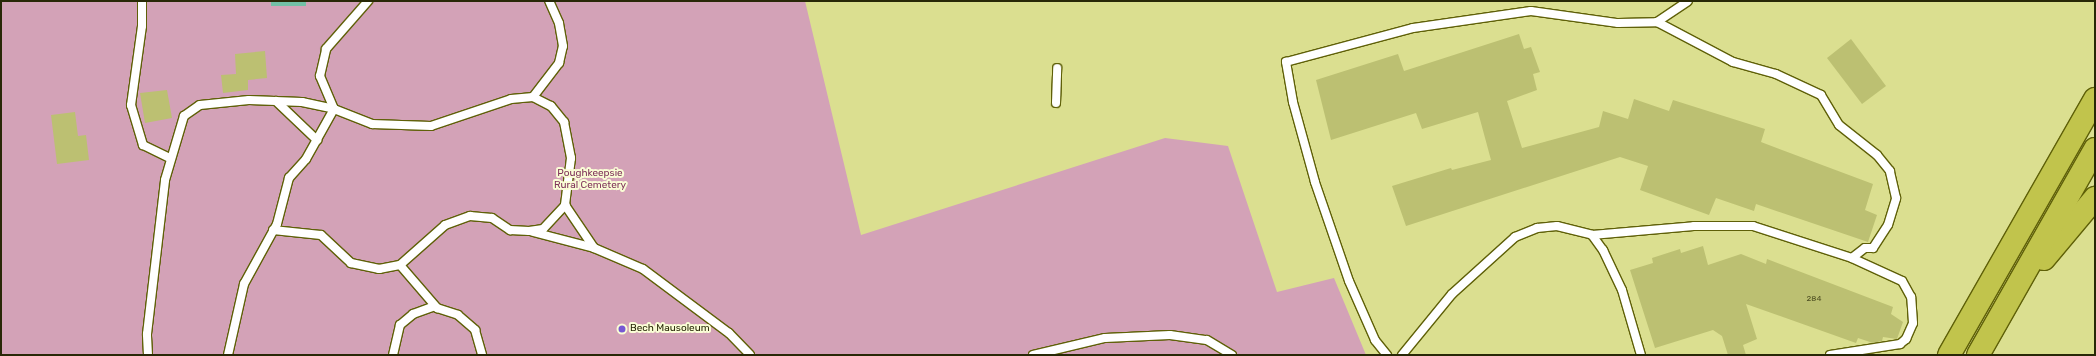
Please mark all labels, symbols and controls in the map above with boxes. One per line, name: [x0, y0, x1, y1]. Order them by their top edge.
park label: Poughkeepsie Rural Cemetery: [554, 167, 626, 190]
house number: 284: [1807, 294, 1821, 304]
place label: Bech Mausoleum: [630, 323, 710, 335]
marker: Bech Mausoleum: [617, 324, 627, 334]

